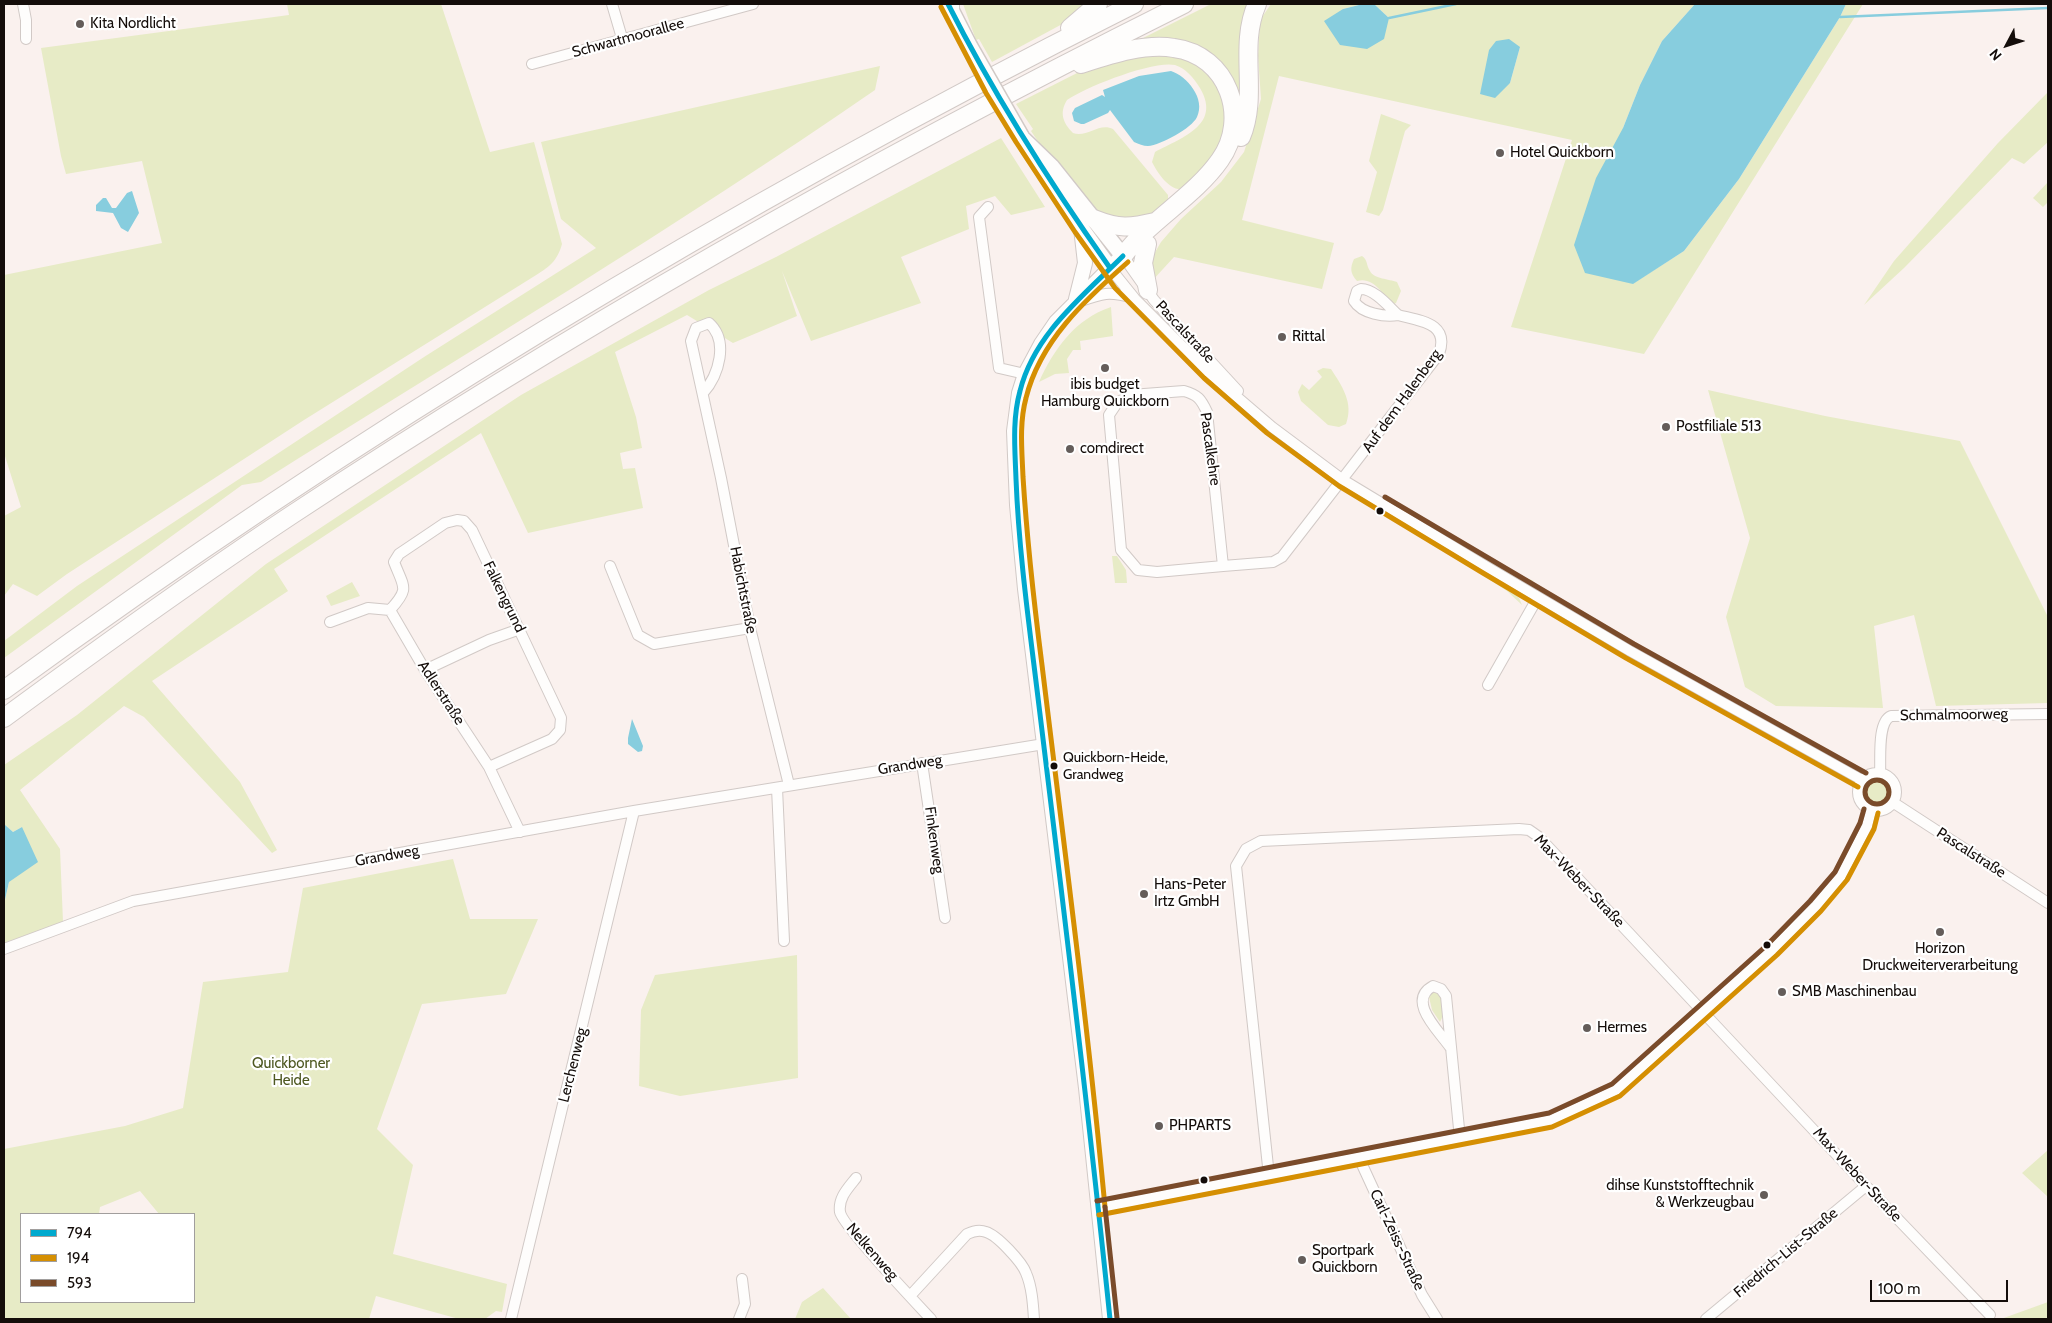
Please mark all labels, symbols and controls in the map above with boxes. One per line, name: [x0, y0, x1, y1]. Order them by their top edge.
street label: Schwartmoorallee: [570, 14, 686, 62]
place label: Kita Nordlicht: [90, 15, 176, 33]
marker: Kita Nordlicht: [74, 18, 86, 30]
north arrow: [1982, 20, 2032, 70]
text: N: [1985, 45, 2006, 64]
place label: Hotel Quickborn: [1510, 144, 1614, 162]
marker: Hotel Quickborn: [1494, 147, 1506, 159]
street label: Pascalstraße: [1152, 297, 1218, 367]
place label: Rittal: [1292, 328, 1325, 346]
marker: Rittal: [1276, 331, 1288, 343]
street label: Auf dem Halenberg: [1359, 346, 1445, 456]
marker: ibis budget Hamburg Quickborn: [1099, 362, 1111, 374]
place label: ibis budget Hamburg Quickborn: [1041, 376, 1169, 411]
street label: Pascalkehre: [1196, 411, 1224, 487]
place label: Postfiliale 513: [1676, 418, 1762, 436]
marker: Postfiliale 513: [1660, 421, 1672, 433]
place label: comdirect: [1080, 440, 1144, 458]
marker: comdirect: [1064, 443, 1076, 455]
unlabelled marker: [1375, 506, 1385, 516]
street label: Habichtstraße: [726, 545, 760, 635]
street label: Falkengrund: [479, 558, 529, 636]
street label: Adlerstraße: [414, 658, 468, 728]
street label: Schmalmoorweg: [1900, 705, 2008, 725]
place label: Quickborn-Heide, Grandweg: [1063, 750, 1168, 782]
street label: Grandweg: [877, 751, 943, 779]
marker: Quickborn-Heide, Grandweg: [1049, 761, 1059, 771]
street label: Finkenweg: [920, 805, 948, 875]
street label: Pascalstraße: [1933, 824, 2009, 882]
street label: Max-Weber-Straße: [1530, 831, 1628, 931]
street label: Grandweg: [354, 842, 420, 870]
place label: Hans-Peter Irtz GmbH: [1154, 876, 1226, 911]
marker: Hans-Peter Irtz GmbH: [1138, 888, 1150, 900]
marker: Horizon Druckweiterverarbeitung: [1934, 926, 1946, 938]
unlabelled marker: [1762, 940, 1772, 950]
place label: Horizon Druckweiterverarbeitung: [1862, 940, 2018, 975]
place label: SMB Maschinenbau: [1792, 983, 1917, 1001]
marker: SMB Maschinenbau: [1776, 986, 1788, 998]
place label: Hermes: [1597, 1019, 1647, 1037]
marker: Hermes: [1581, 1022, 1593, 1034]
street label: Lerchenweg: [555, 1026, 591, 1104]
park label: Quickborner Heide: [252, 1055, 330, 1090]
place label: PHPARTS: [1169, 1117, 1231, 1135]
marker: PHPARTS: [1153, 1120, 1165, 1132]
street label: Max-Weber-Straße: [1809, 1124, 1905, 1226]
unlabelled marker: [1199, 1175, 1209, 1185]
place label: dihse Kunststofftechnik & Werkzeugbau: [1606, 1177, 1754, 1212]
street label: Carl-Zeiss-Straße: [1366, 1186, 1428, 1294]
marker: dihse Kunststofftechnik & Werkzeugbau: [1758, 1189, 1770, 1201]
street label: Friedrich-List-Straße: [1730, 1204, 1842, 1302]
legend: [20, 1213, 195, 1303]
street label: Nelkenweg: [842, 1220, 902, 1284]
text: 794: [67, 1224, 92, 1242]
place label: Sportpark Quickborn: [1312, 1242, 1378, 1277]
text: 194: [67, 1249, 89, 1267]
marker: Sportpark Quickborn: [1296, 1254, 1308, 1266]
scale bar: [1872, 1270, 2010, 1302]
text: 593: [67, 1274, 92, 1292]
text: 100 m: [1878, 1280, 1920, 1298]

